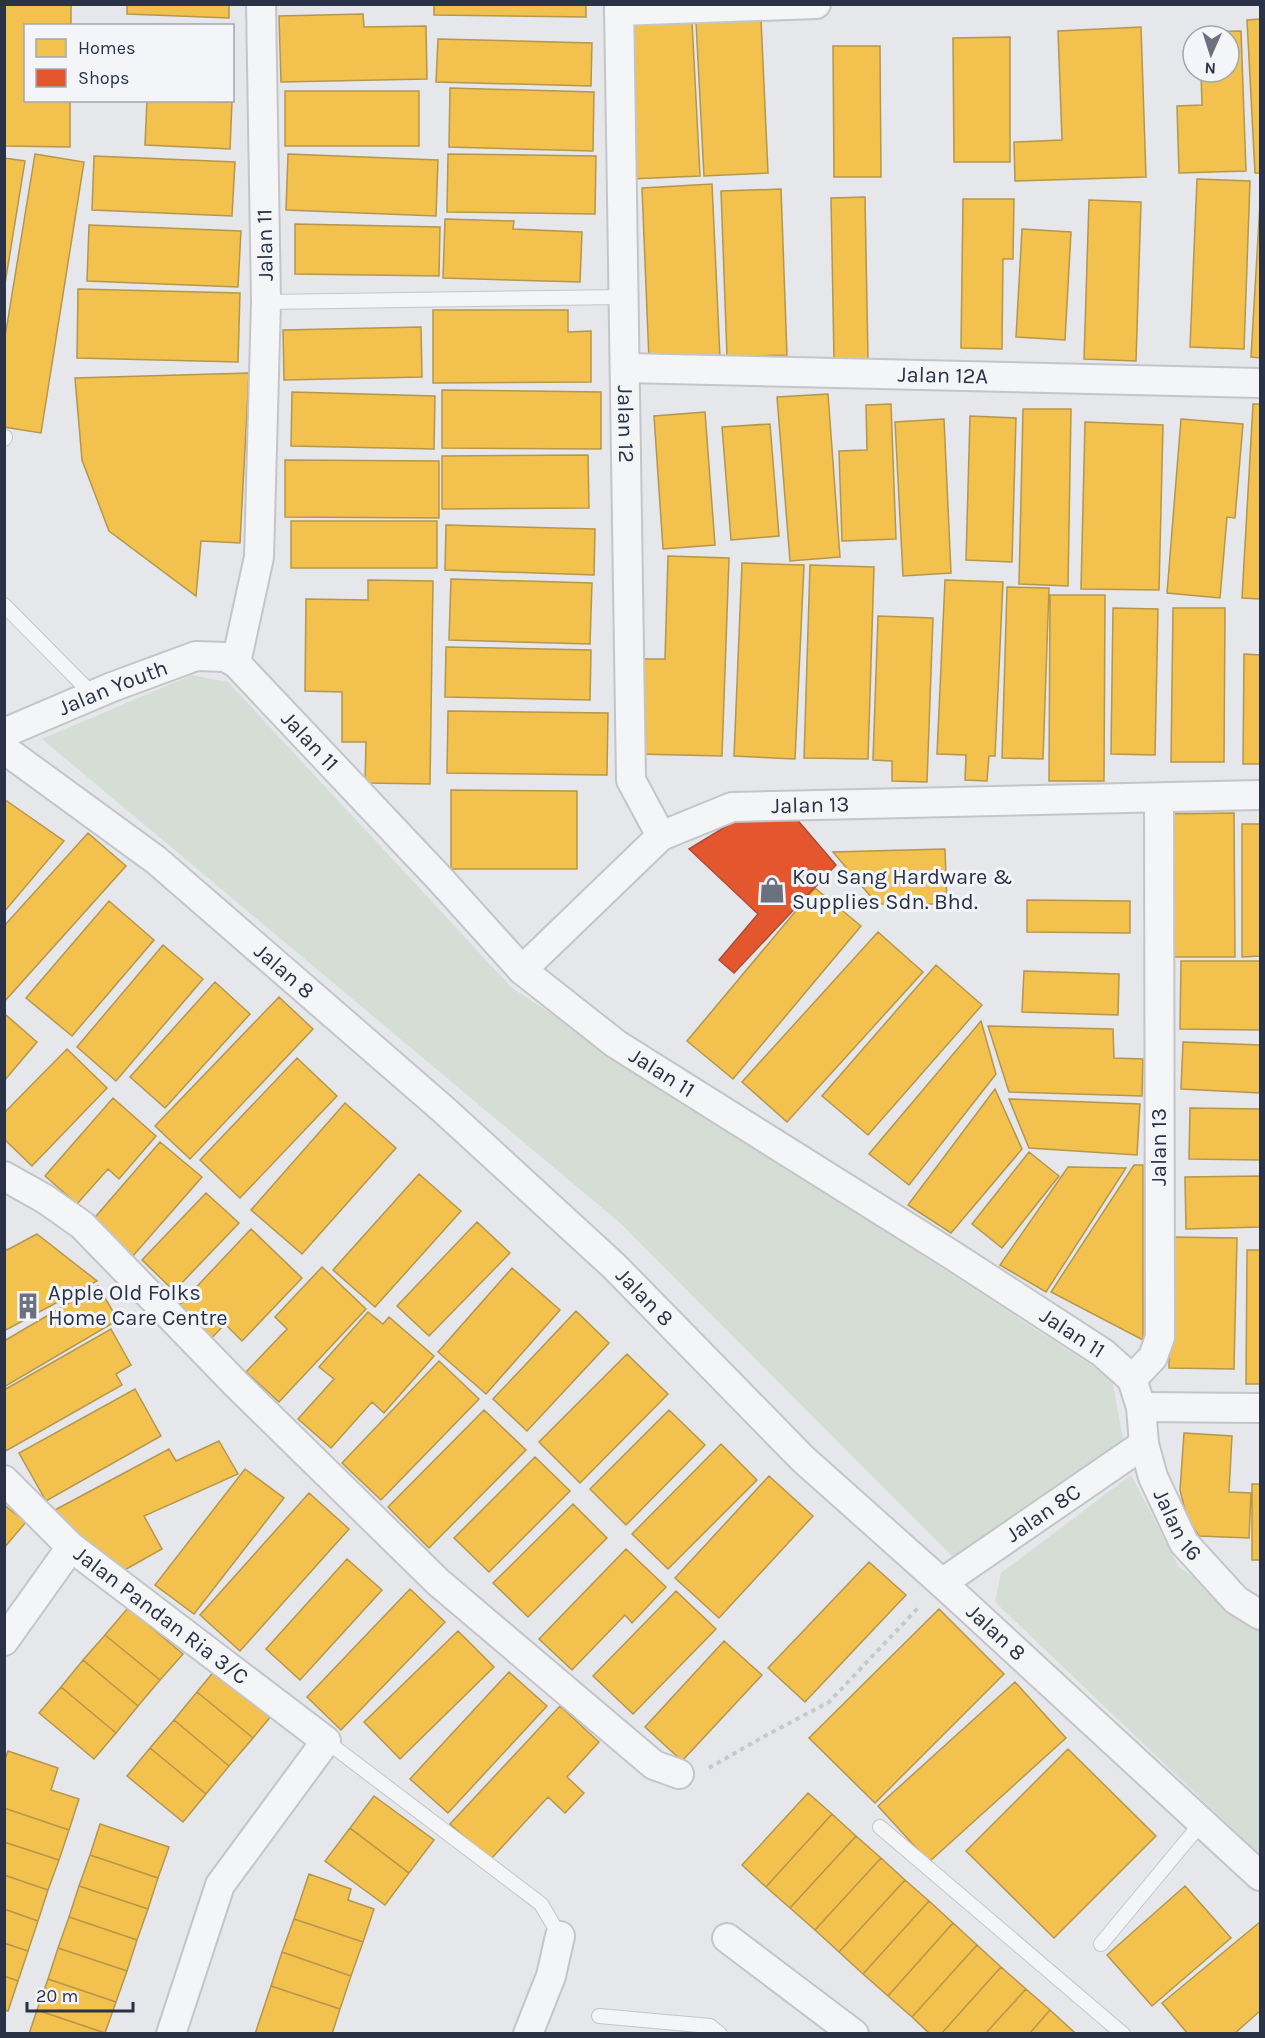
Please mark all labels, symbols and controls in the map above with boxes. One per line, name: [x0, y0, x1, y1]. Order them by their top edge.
legend: [24, 24, 234, 102]
north arrow: [1181, 24, 1241, 84]
text: Homes: [78, 37, 135, 59]
text: N: [1204, 59, 1216, 78]
text: Shops: [78, 67, 130, 89]
street label: Jalan 11: [251, 209, 279, 281]
street label: Jalan 12A: [897, 361, 989, 390]
street label: Jalan 12: [612, 385, 639, 463]
street label: Jalan Youth: [54, 655, 171, 721]
street label: Jalan 11: [276, 706, 344, 776]
street label: Jalan 13: [771, 791, 850, 819]
place label: Kou Sang Hardware & Supplies Sdn. Bhd.: [792, 864, 1013, 915]
shop icon: Kou Sang Hardware & Supplies Sdn. Bhd.: [757, 875, 787, 905]
street label: Jalan 8: [249, 938, 320, 1005]
street label: Jalan 11: [624, 1043, 700, 1103]
street label: Jalan 13: [1146, 1108, 1172, 1186]
street label: Jalan 8: [610, 1263, 679, 1332]
place label: Apple Old Folks Home Care Centre: [48, 1280, 228, 1331]
building icon: Apple Old Folks Home Care Centre: [13, 1291, 43, 1321]
street label: Jalan 11: [1035, 1303, 1110, 1364]
street label: Jalan 8C: [1001, 1479, 1086, 1548]
street label: Jalan 16: [1148, 1485, 1207, 1566]
street label: Jalan Pandan Ria 3/C: [69, 1541, 254, 1690]
street label: Jalan 8: [961, 1599, 1031, 1666]
scale bar: [27, 1975, 134, 2013]
text: 20 m: [36, 1985, 78, 2007]

